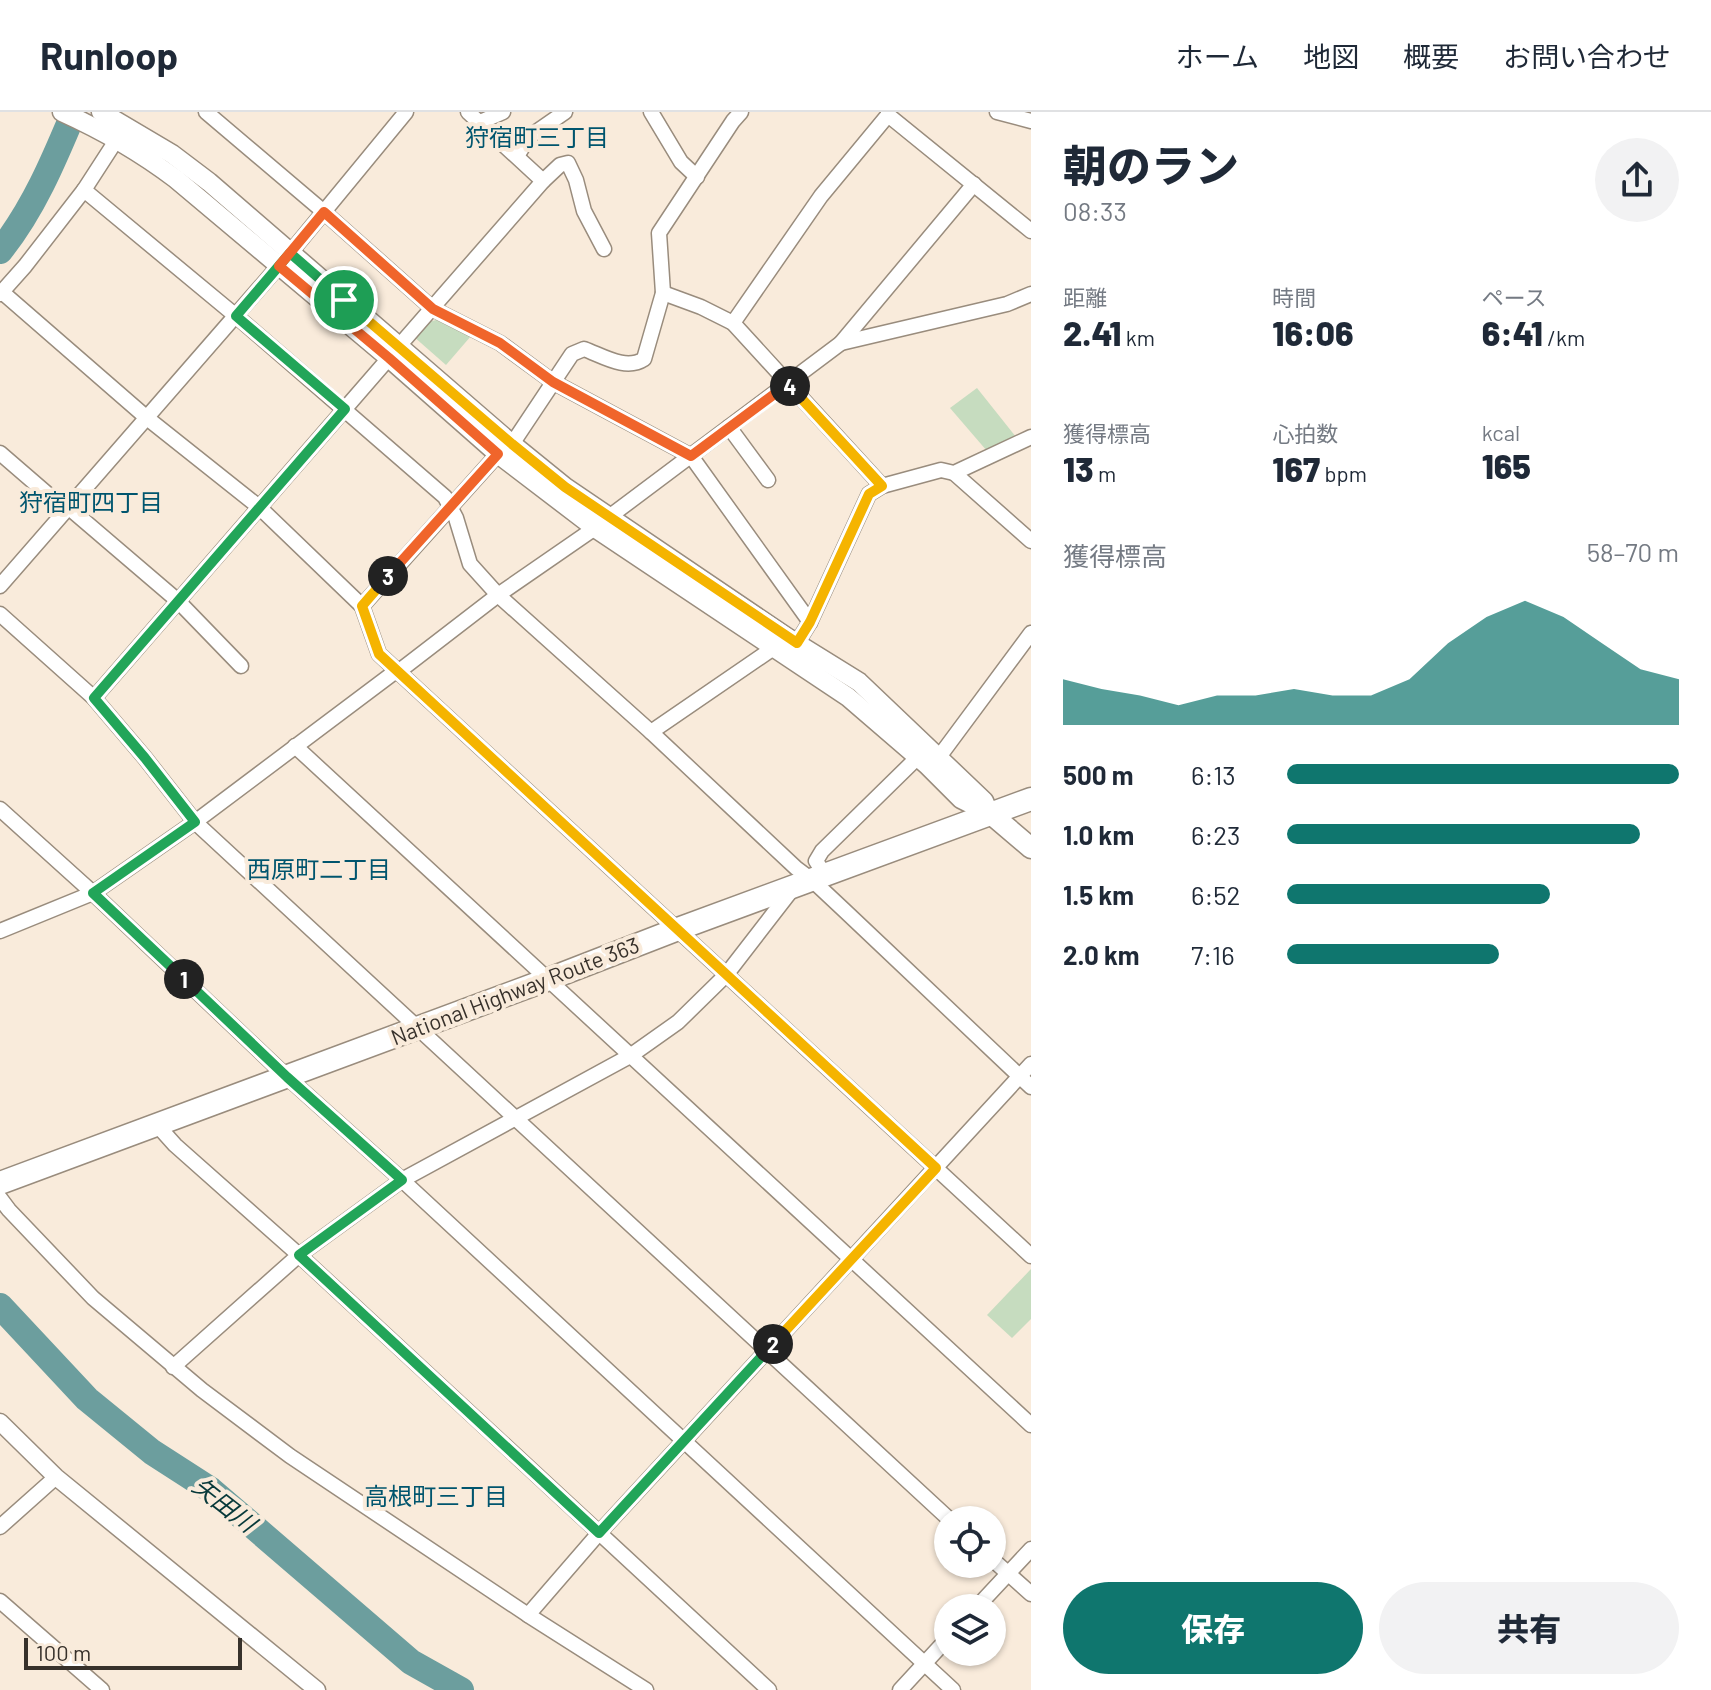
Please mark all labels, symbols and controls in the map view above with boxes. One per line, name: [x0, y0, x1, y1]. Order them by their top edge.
text: Runloop: [40, 32, 178, 78]
text: ホーム: [1176, 39, 1259, 73]
text: 地図: [1303, 39, 1359, 73]
text: 概要: [1403, 39, 1459, 73]
text: お問い合わせ: [1503, 39, 1671, 73]
district label: 狩宿町三丁目: [465, 122, 609, 151]
text: 朝のラン: [1063, 138, 1239, 191]
button: share: [1595, 138, 1679, 222]
text: 08:33: [1063, 195, 1127, 226]
pin: [310, 266, 378, 334]
icon: arrive: [322, 278, 366, 322]
text: 距離: [1063, 284, 1107, 310]
text: 時間: [1272, 284, 1316, 310]
text: ペース: [1482, 284, 1547, 310]
text: 2.41: [1063, 312, 1121, 353]
text: 16:06: [1272, 312, 1354, 353]
text: 6:41: [1482, 312, 1543, 353]
text: km: [1121, 324, 1155, 350]
text: /km: [1543, 324, 1585, 350]
pin: 4: [770, 366, 810, 406]
text: 4: [783, 373, 797, 399]
text: kcal: [1482, 419, 1520, 445]
text: 獲得標高: [1063, 420, 1151, 446]
text: 心拍数: [1272, 420, 1338, 446]
text: 165: [1482, 445, 1531, 486]
text: 13: [1063, 448, 1094, 489]
text: 167: [1272, 448, 1320, 489]
text: m: [1094, 460, 1116, 486]
text: bpm: [1320, 460, 1367, 486]
district label: 狩宿町四丁目: [19, 487, 163, 516]
text: 58–70 m: [1587, 536, 1679, 567]
text: 獲得標高: [1063, 540, 1167, 571]
pin: 3: [368, 556, 408, 596]
text: 3: [382, 563, 394, 589]
text: 500 m: [1063, 759, 1134, 790]
text: 6:13: [1191, 759, 1236, 790]
text: 1.0 km: [1063, 819, 1134, 850]
text: 6:23: [1191, 819, 1240, 850]
district label: 西原町二丁目: [247, 854, 391, 883]
text: 1.5 km: [1063, 879, 1134, 910]
text: 6:52: [1191, 879, 1241, 910]
street label: National Highway Route 363: [387, 931, 642, 1049]
text: 2.0 km: [1063, 939, 1140, 970]
text: 7:16: [1191, 939, 1235, 970]
pin: 1: [164, 959, 204, 999]
text: 1: [180, 966, 188, 992]
pin: 2: [753, 1324, 793, 1364]
text: 2: [767, 1331, 779, 1357]
water label: 矢田川: [188, 1470, 265, 1539]
district label: 高根町三丁目: [364, 1481, 508, 1510]
map controls: [934, 1506, 1006, 1666]
button: locate: [934, 1506, 1006, 1578]
button: 保存: [1063, 1582, 1363, 1674]
button: 共有: [1379, 1582, 1679, 1674]
button: layers: [934, 1594, 1006, 1666]
scale bar: [24, 1634, 242, 1670]
text: 100 m: [36, 1639, 91, 1665]

